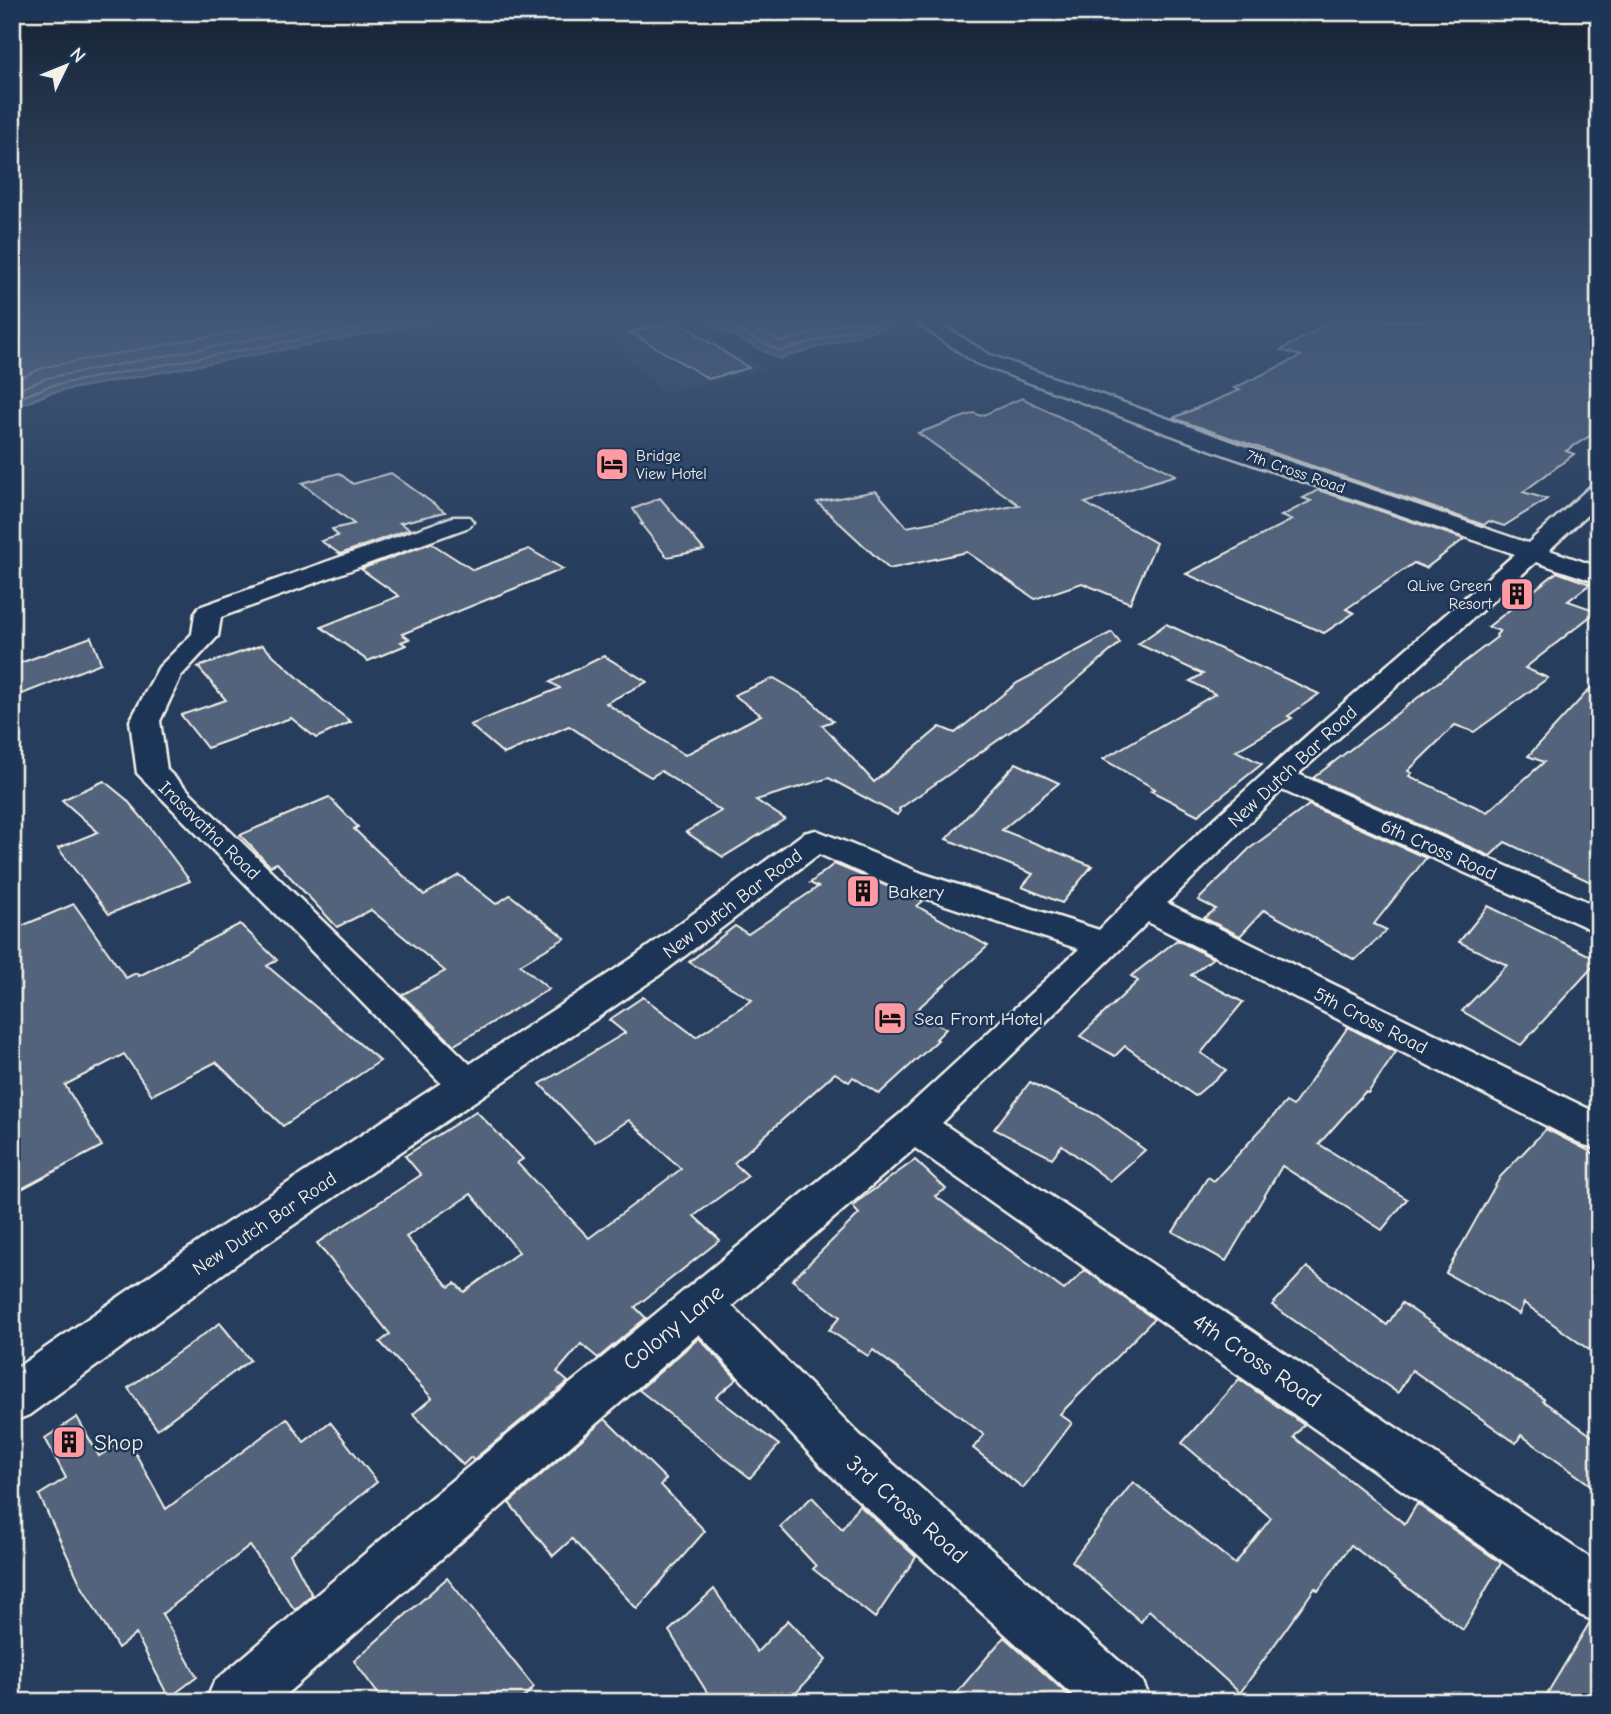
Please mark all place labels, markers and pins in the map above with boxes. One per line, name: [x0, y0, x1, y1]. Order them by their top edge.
hotel icon: Bridge View Hotel: [593, 445, 631, 483]
place label: Bridge View Hotel: [636, 447, 707, 483]
building icon: QLive Green Resort: [1498, 575, 1536, 613]
place label: QLive Green Resort: [1407, 577, 1492, 613]
building icon: Bakery: [844, 872, 882, 910]
place label: Bakery: [888, 881, 944, 903]
hotel icon: Sea Front Hotel: [871, 999, 909, 1037]
place label: Sea Front Hotel: [914, 1008, 1043, 1030]
building icon: Shop: [50, 1423, 88, 1461]
place label: Shop: [94, 1429, 143, 1456]

